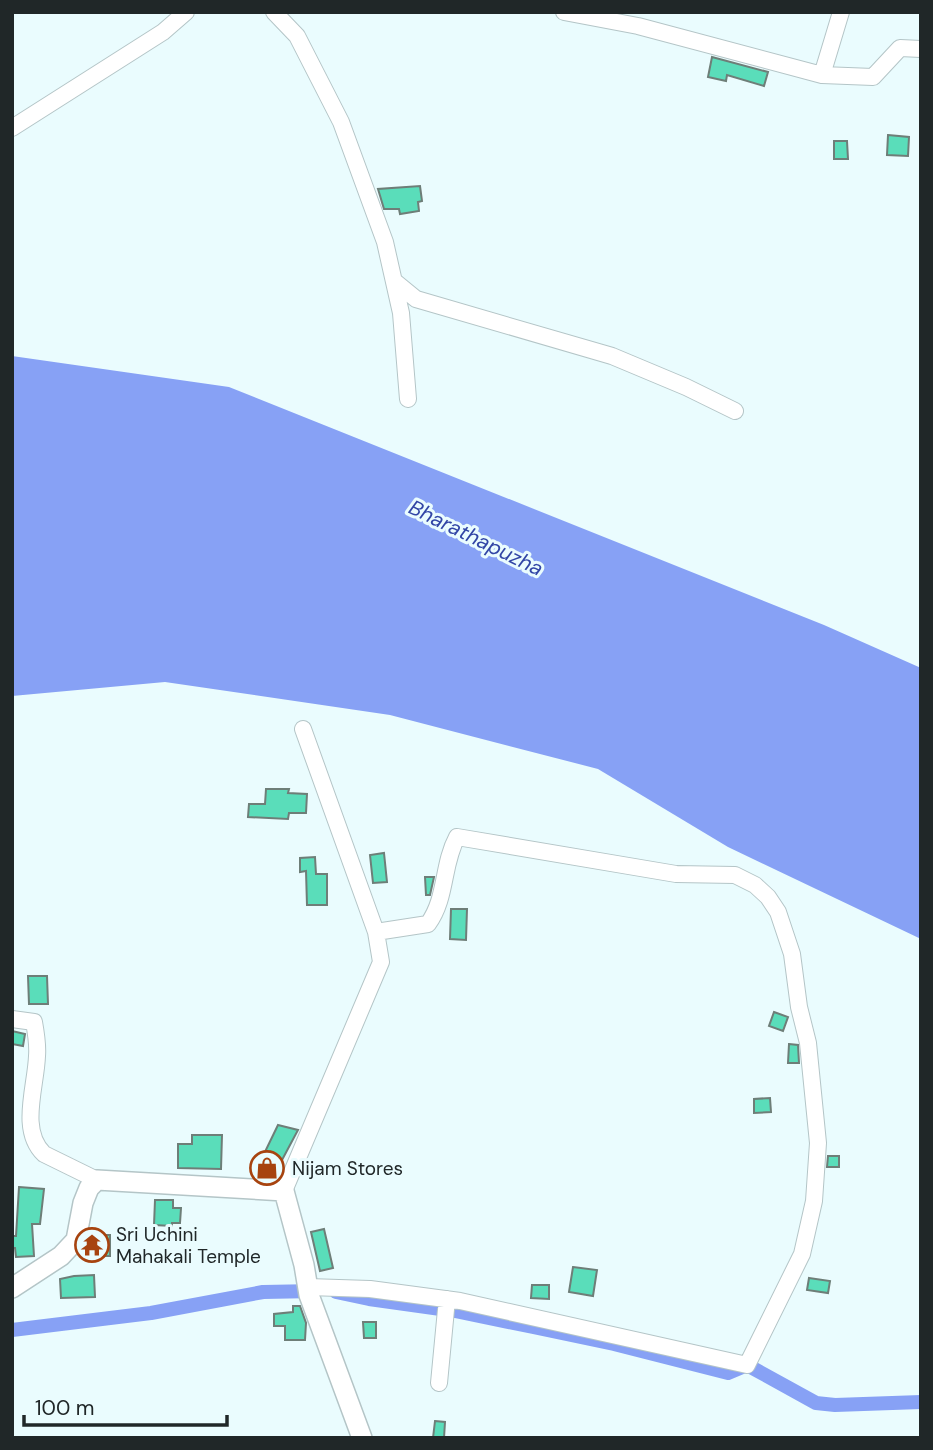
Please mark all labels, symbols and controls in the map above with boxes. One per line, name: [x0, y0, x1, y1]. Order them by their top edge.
water label: Bharathapuzha: [404, 493, 548, 583]
shop icon: Nijam Stores: [248, 1149, 286, 1187]
place label: Nijam Stores: [292, 1156, 403, 1181]
place label: Sri Uchini Mahakali Temple: [116, 1222, 261, 1269]
temple icon: Sri Uchini Mahakali Temple: [73, 1226, 111, 1264]
scale bar: [24, 1384, 228, 1428]
text: 100 m: [35, 1394, 95, 1422]

